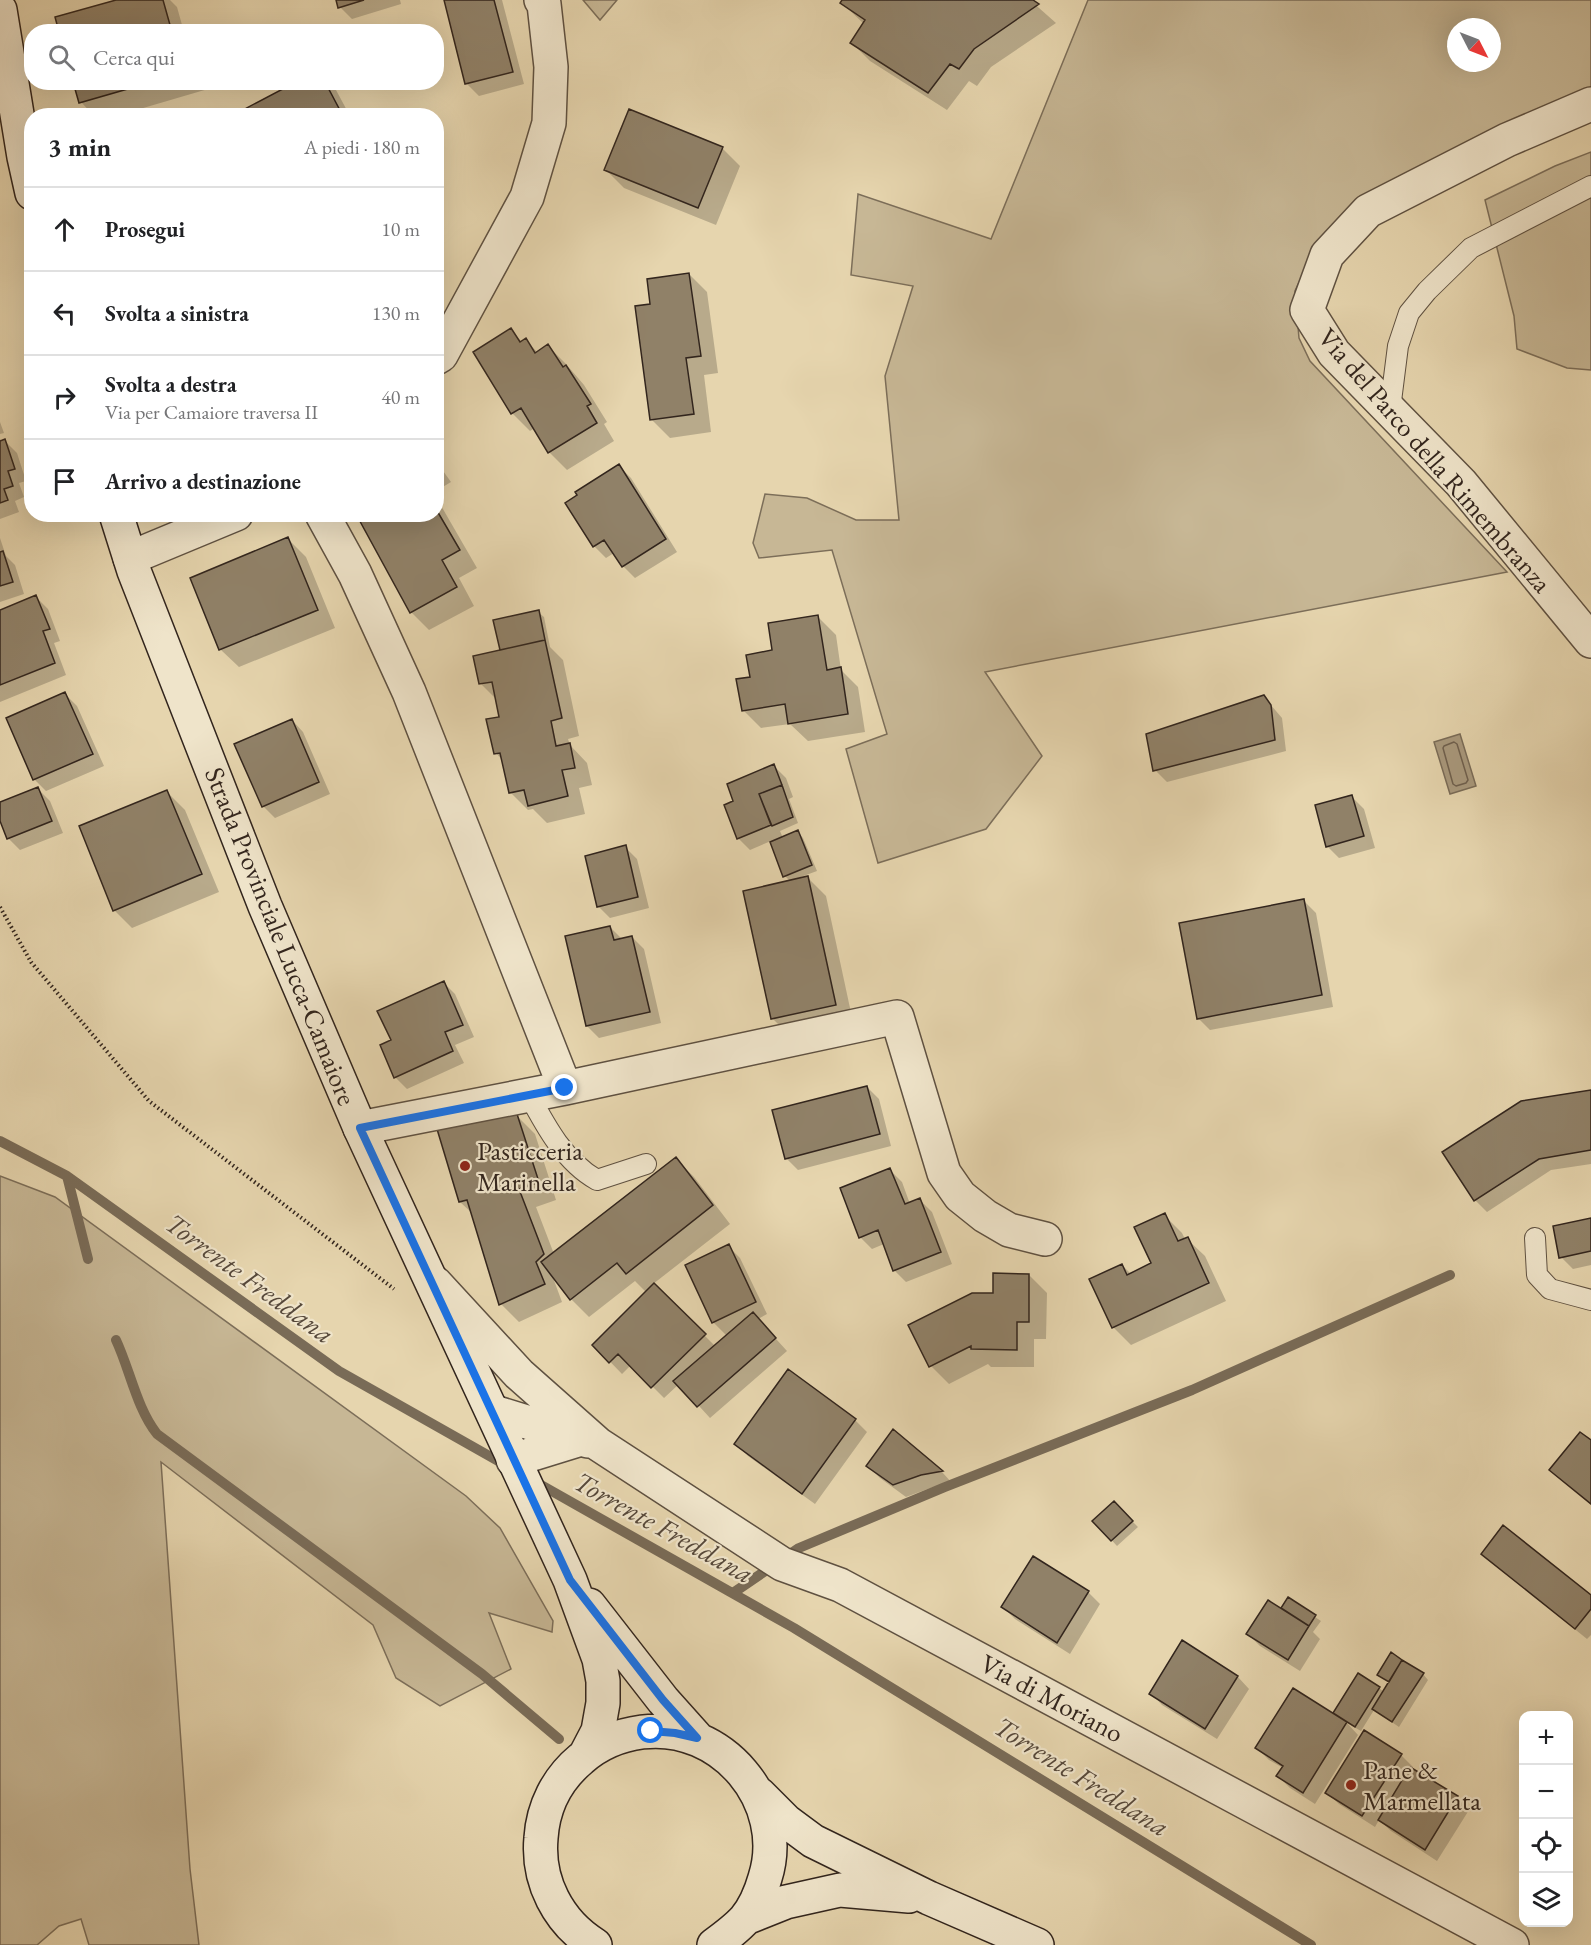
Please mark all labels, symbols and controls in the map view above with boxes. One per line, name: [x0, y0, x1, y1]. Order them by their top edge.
north arrow: [1447, 18, 1501, 72]
search box: [24, 24, 444, 90]
icon: search: [45, 41, 78, 74]
text: Cerca qui: [93, 43, 175, 72]
text: 3 min: [48, 130, 111, 164]
text: A piedi · 180 m: [304, 134, 420, 160]
icon: ahead: [48, 213, 81, 246]
text: Prosegui: [105, 215, 185, 244]
text: 10 m: [381, 216, 420, 242]
icon: left: [48, 297, 81, 330]
text: Svolta a sinistra: [105, 299, 249, 328]
text: 130 m: [372, 300, 420, 326]
street label: Via del Parco della Rimembranza: [1310, 320, 1560, 600]
text: Svolta a destra: [105, 370, 237, 399]
icon: right: [48, 381, 81, 414]
text: 40 m: [381, 384, 420, 410]
text: Via per Camaiore traversa II: [105, 399, 318, 425]
icon: arrive: [48, 465, 81, 498]
text: Arrivo a destinazione: [105, 467, 301, 496]
street label: Strada Provinciale Lucca-Camaiore: [197, 762, 365, 1110]
route end: [551, 1074, 577, 1100]
place label: Pasticceria Marinella: [477, 1133, 583, 1199]
marker: Pasticceria Marinella: [458, 1159, 472, 1173]
water label: Torrente Freddana: [159, 1205, 341, 1351]
water label: Torrente Freddana: [568, 1463, 760, 1591]
street label: Via di Moriano: [974, 1646, 1130, 1750]
water label: Torrente Freddana: [988, 1708, 1176, 1844]
map controls: [1519, 1711, 1573, 1927]
button: +: [1519, 1711, 1573, 1765]
route start: [637, 1717, 663, 1743]
place label: Pane & Marmellata: [1363, 1752, 1481, 1818]
button: −: [1519, 1765, 1573, 1819]
marker: Pane & Marmellata: [1344, 1778, 1358, 1792]
button: locate: [1519, 1819, 1573, 1873]
button: layers: [1519, 1873, 1573, 1927]

